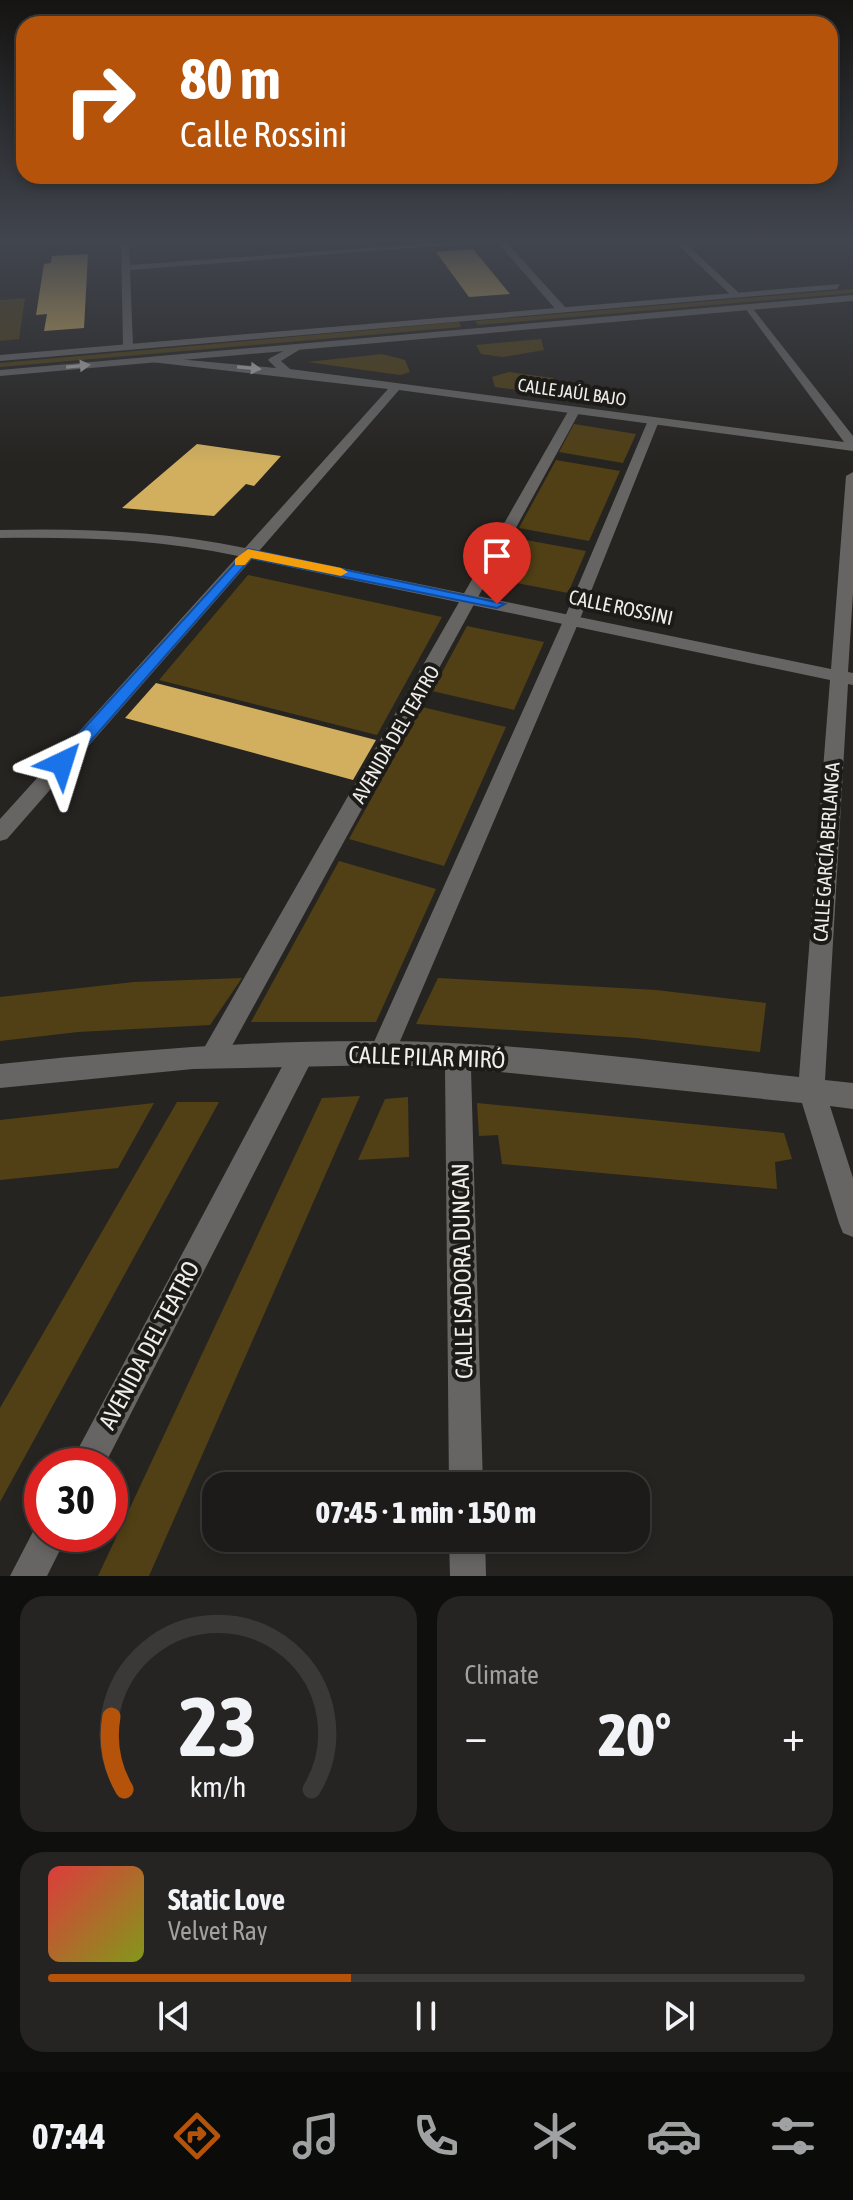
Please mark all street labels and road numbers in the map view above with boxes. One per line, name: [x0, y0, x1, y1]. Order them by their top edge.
street label: CALLE JAÚL BAJO: [516, 374, 628, 410]
street label: CALLE ROSSINI: [567, 585, 675, 629]
street label: AVENIDA DEL TEATRO: [346, 661, 444, 807]
street label: CALLE GARCÍA BERLANGA: [808, 761, 844, 943]
street label: CALLE PILAR MIRÓ: [348, 1041, 506, 1073]
street label: CALLE ISADORA DUNCAN: [447, 1163, 477, 1379]
street label: AVENIDA DEL TEATRO: [93, 1256, 205, 1434]

